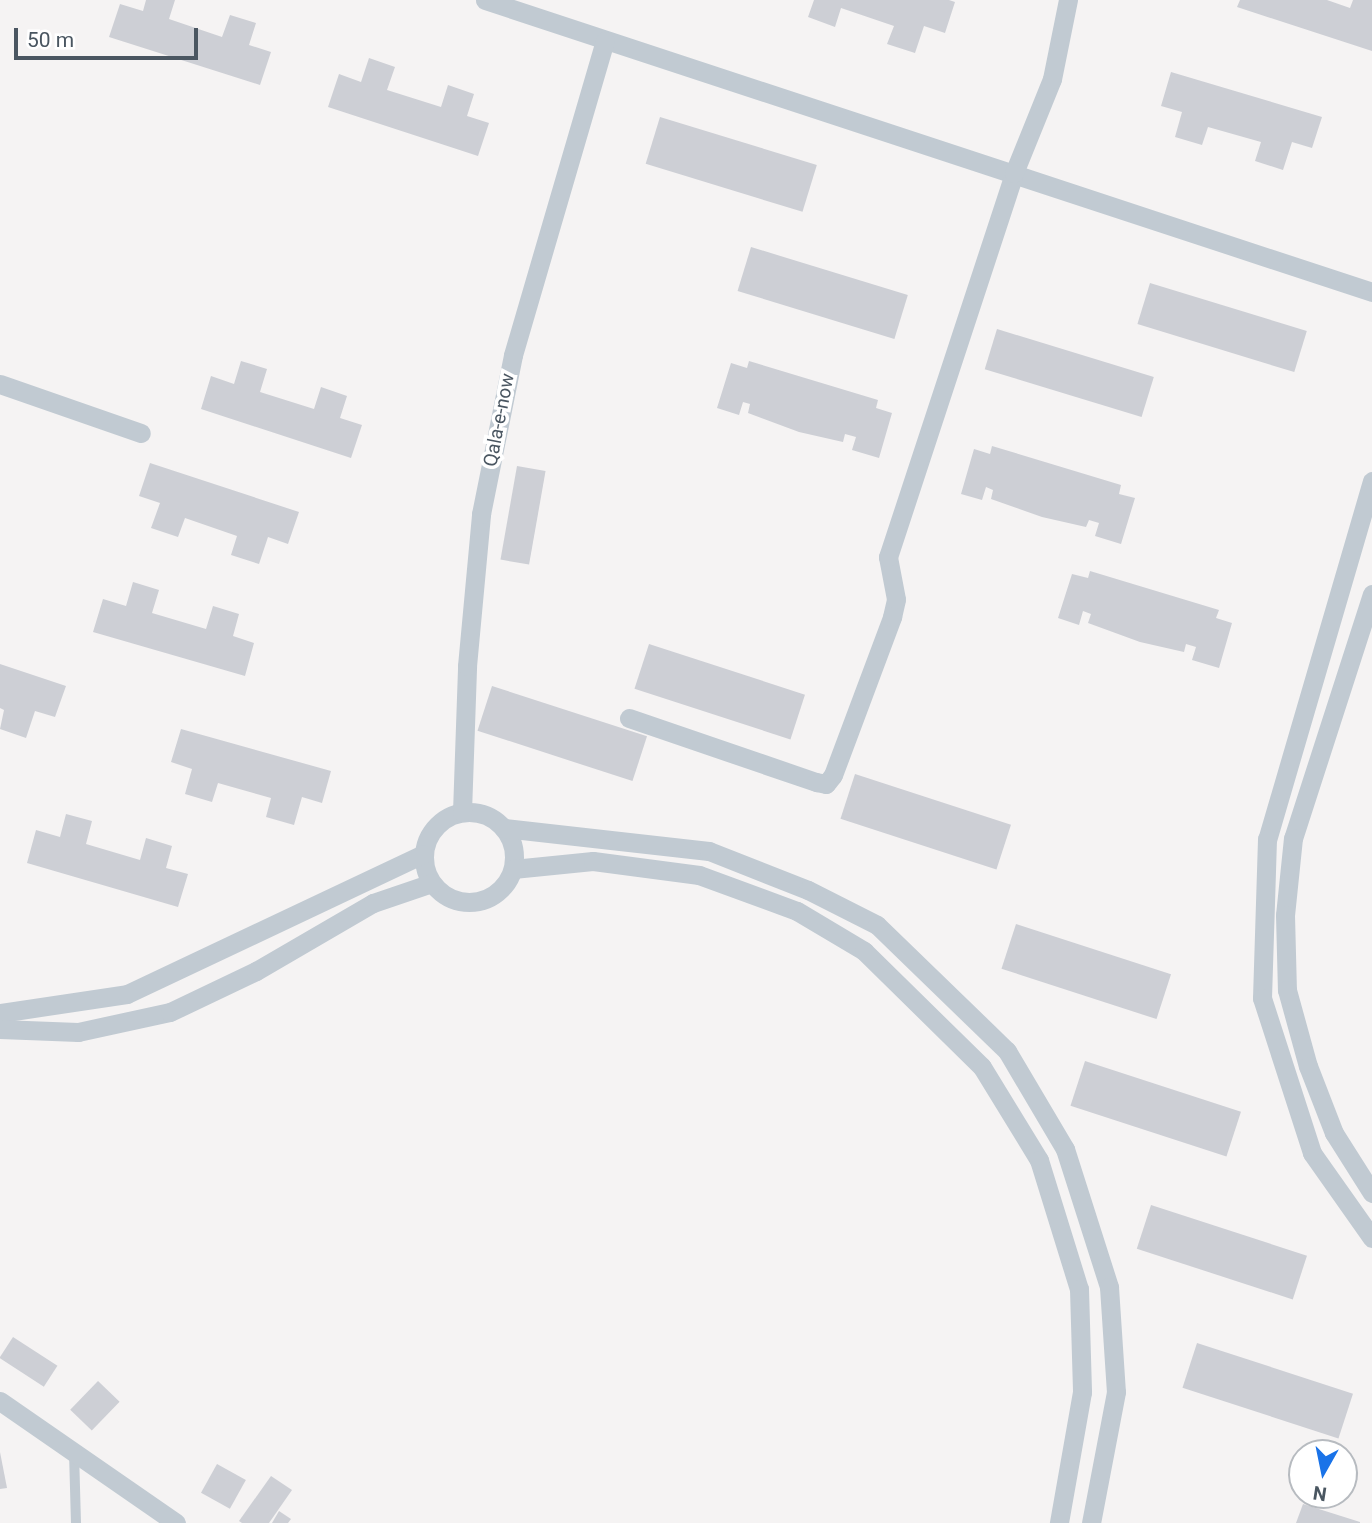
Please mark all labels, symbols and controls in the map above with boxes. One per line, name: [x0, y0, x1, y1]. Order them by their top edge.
scale bar: [18, 14, 201, 58]
text: 50 m: [27, 28, 74, 52]
street label: Qala-e-now: [479, 371, 519, 469]
north arrow: [1288, 1439, 1358, 1509]
text: N: [1312, 1481, 1328, 1506]

